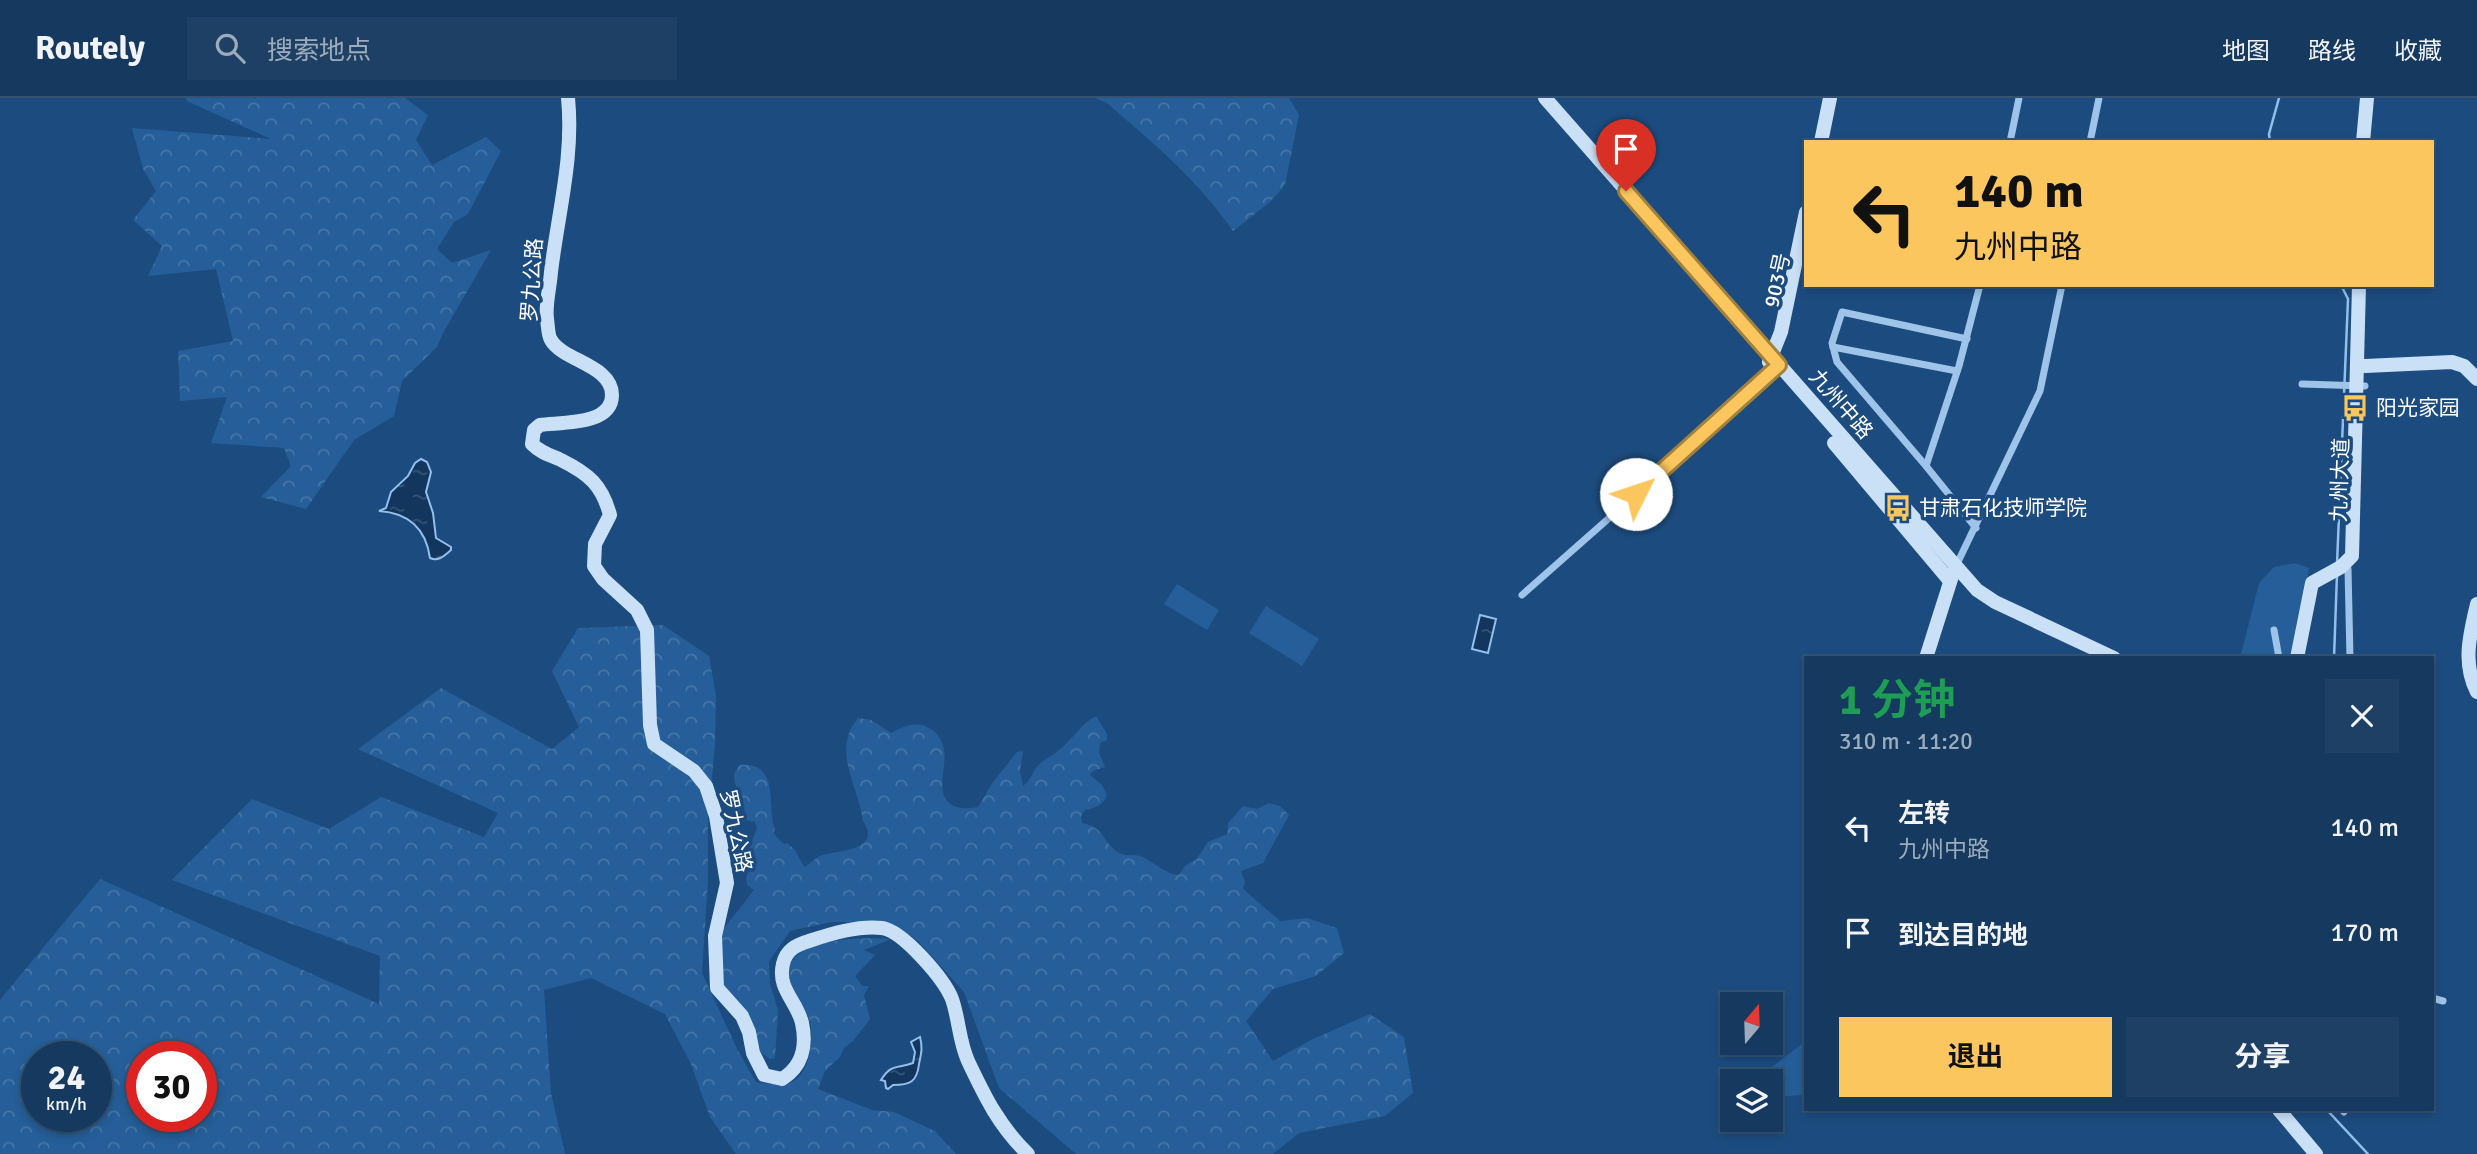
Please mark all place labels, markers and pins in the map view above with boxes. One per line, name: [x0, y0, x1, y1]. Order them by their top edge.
pin: [1596, 119, 1656, 191]
bus stop icon: 阳光家园: [2340, 393, 2370, 423]
place label: 阳光家园: [2376, 395, 2460, 421]
bus stop icon: 甘肃石化技师学院: [1883, 493, 1913, 523]
place label: 甘肃石化技师学院: [1919, 495, 2087, 521]

